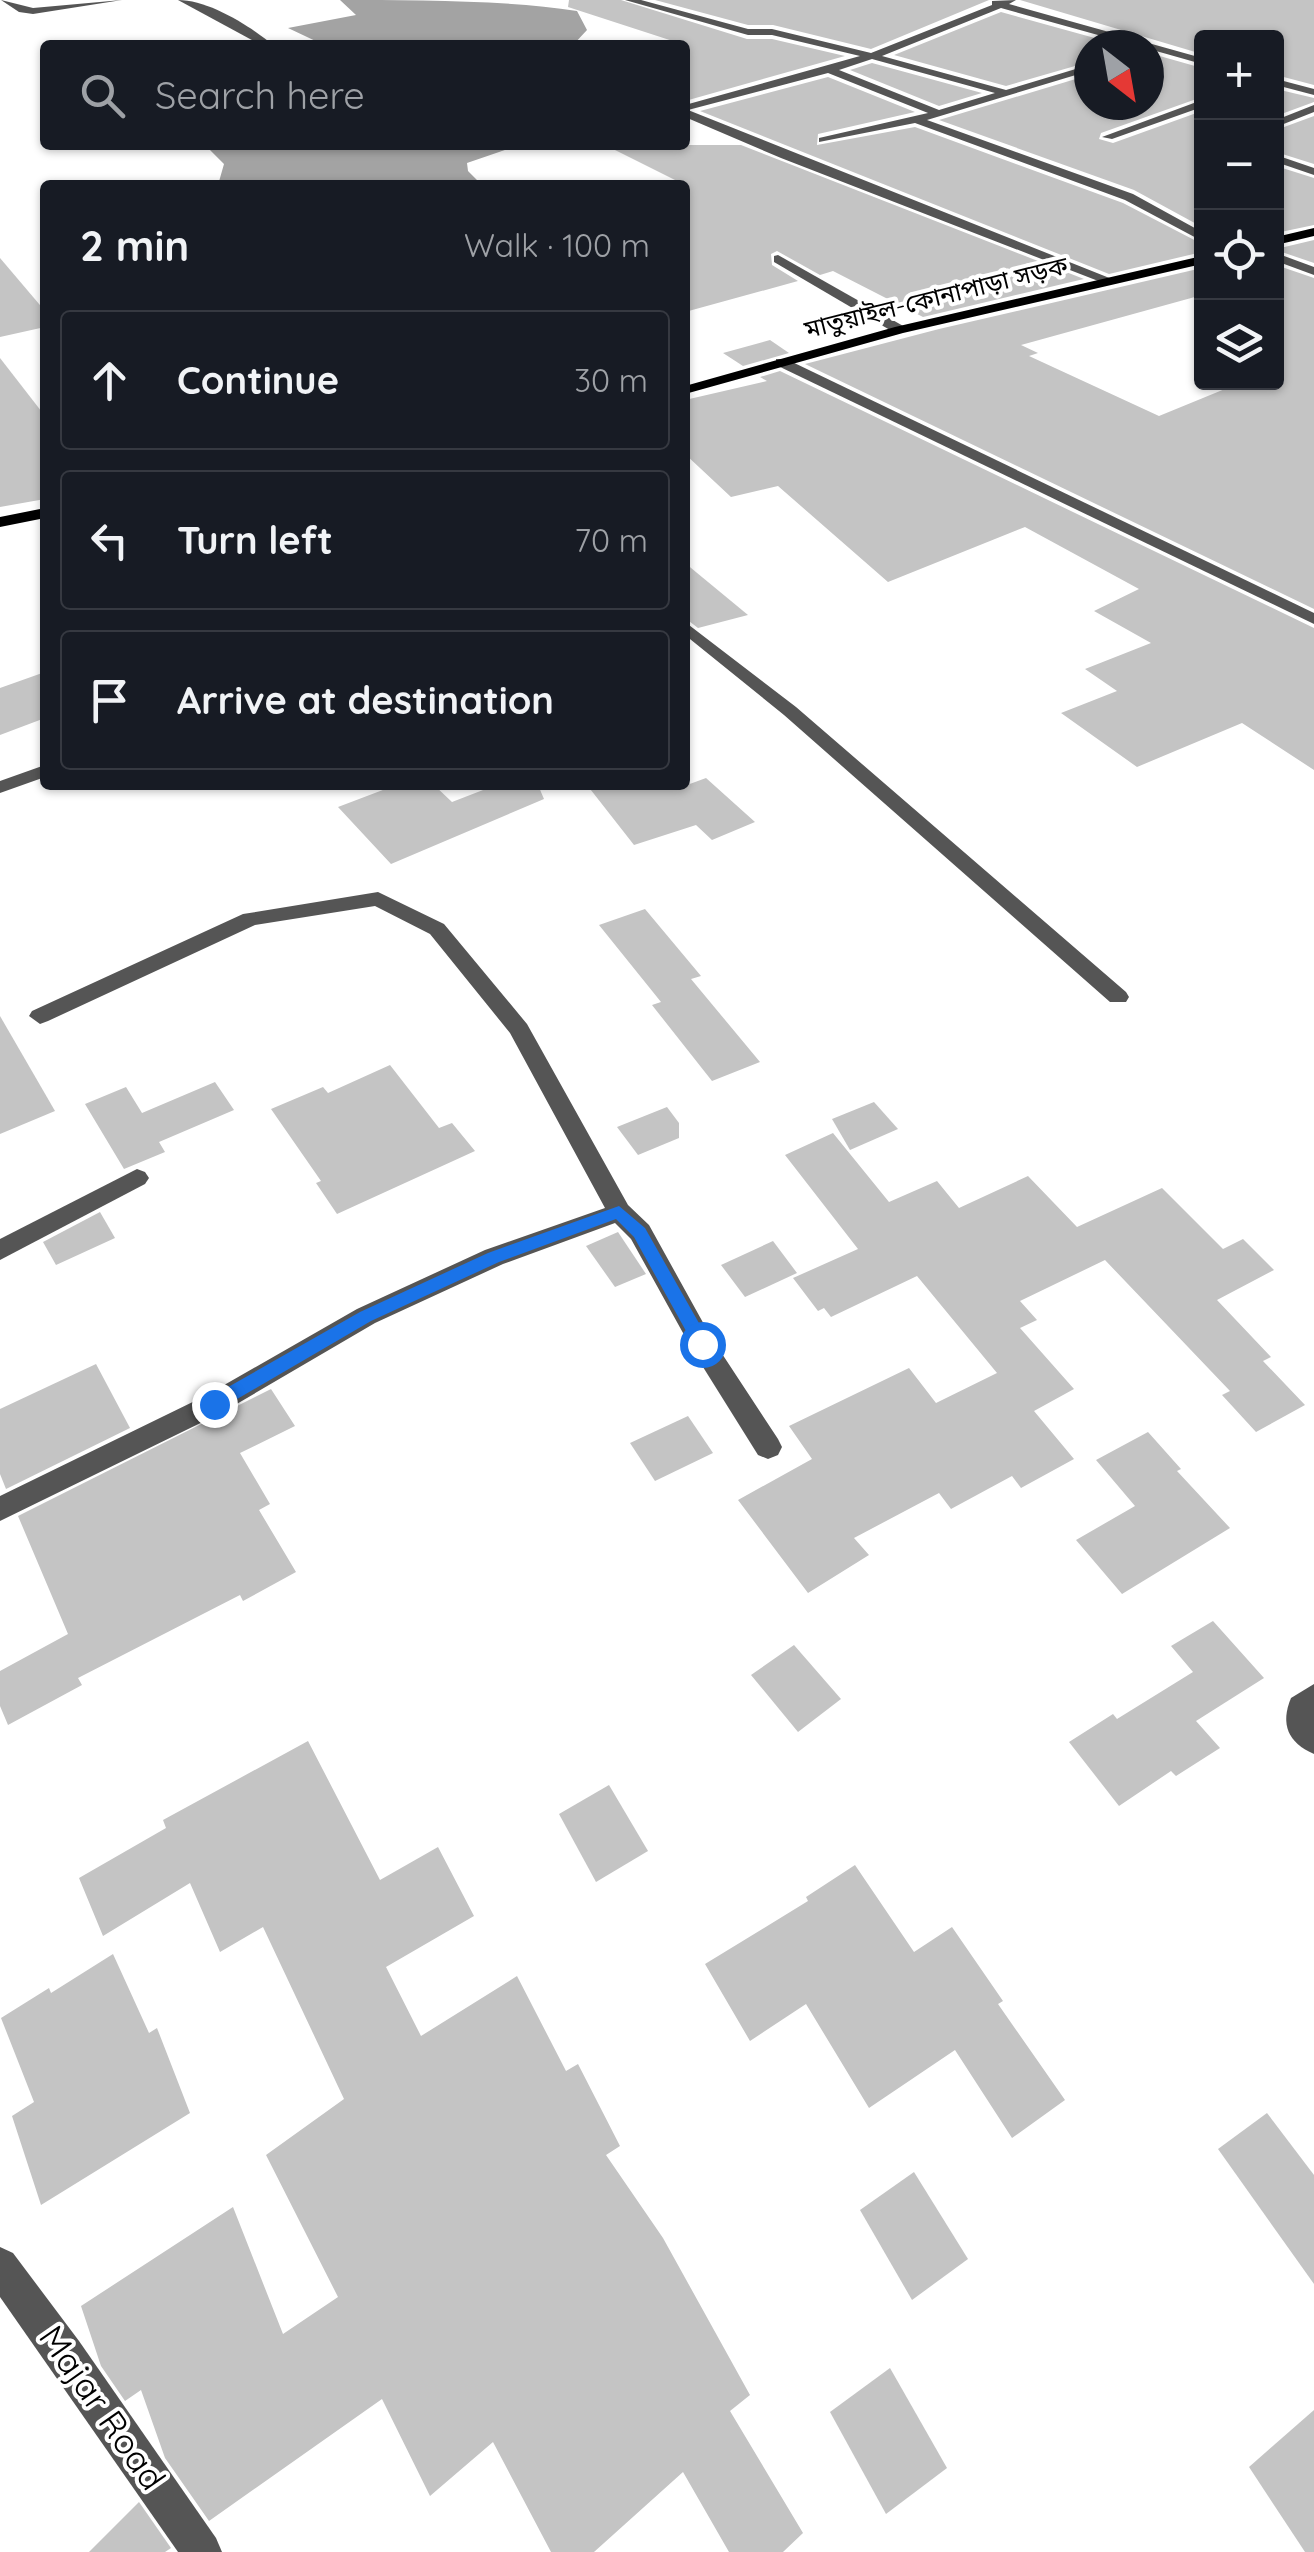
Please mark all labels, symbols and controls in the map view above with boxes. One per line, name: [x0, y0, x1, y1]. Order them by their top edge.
north arrow: [1074, 30, 1164, 120]
map controls: [1194, 30, 1284, 390]
button: +: [1194, 30, 1284, 120]
search box: [40, 40, 690, 150]
icon: search: [75, 68, 130, 123]
text: Search here: [155, 71, 365, 119]
button: −: [1194, 120, 1284, 210]
button: locate: [1194, 210, 1284, 300]
text: 2 min: [80, 219, 189, 272]
text: Walk · 100 m: [464, 225, 650, 265]
street label: মাতুয়াইল-কোনাপাড়া সড়ক: [800, 249, 1072, 345]
button: layers: [1194, 300, 1284, 390]
icon: ahead: [82, 353, 137, 408]
text: Continue: [177, 356, 339, 404]
text: 30 m: [574, 360, 648, 400]
icon: left: [82, 513, 137, 568]
text: Turn left: [177, 516, 333, 564]
text: 70 m: [575, 520, 648, 560]
icon: arrive: [82, 673, 137, 728]
text: Arrive at destination: [177, 676, 554, 724]
route start: [680, 1322, 726, 1368]
route end: [192, 1382, 238, 1428]
street label: Majar Road: [30, 2317, 176, 2498]

